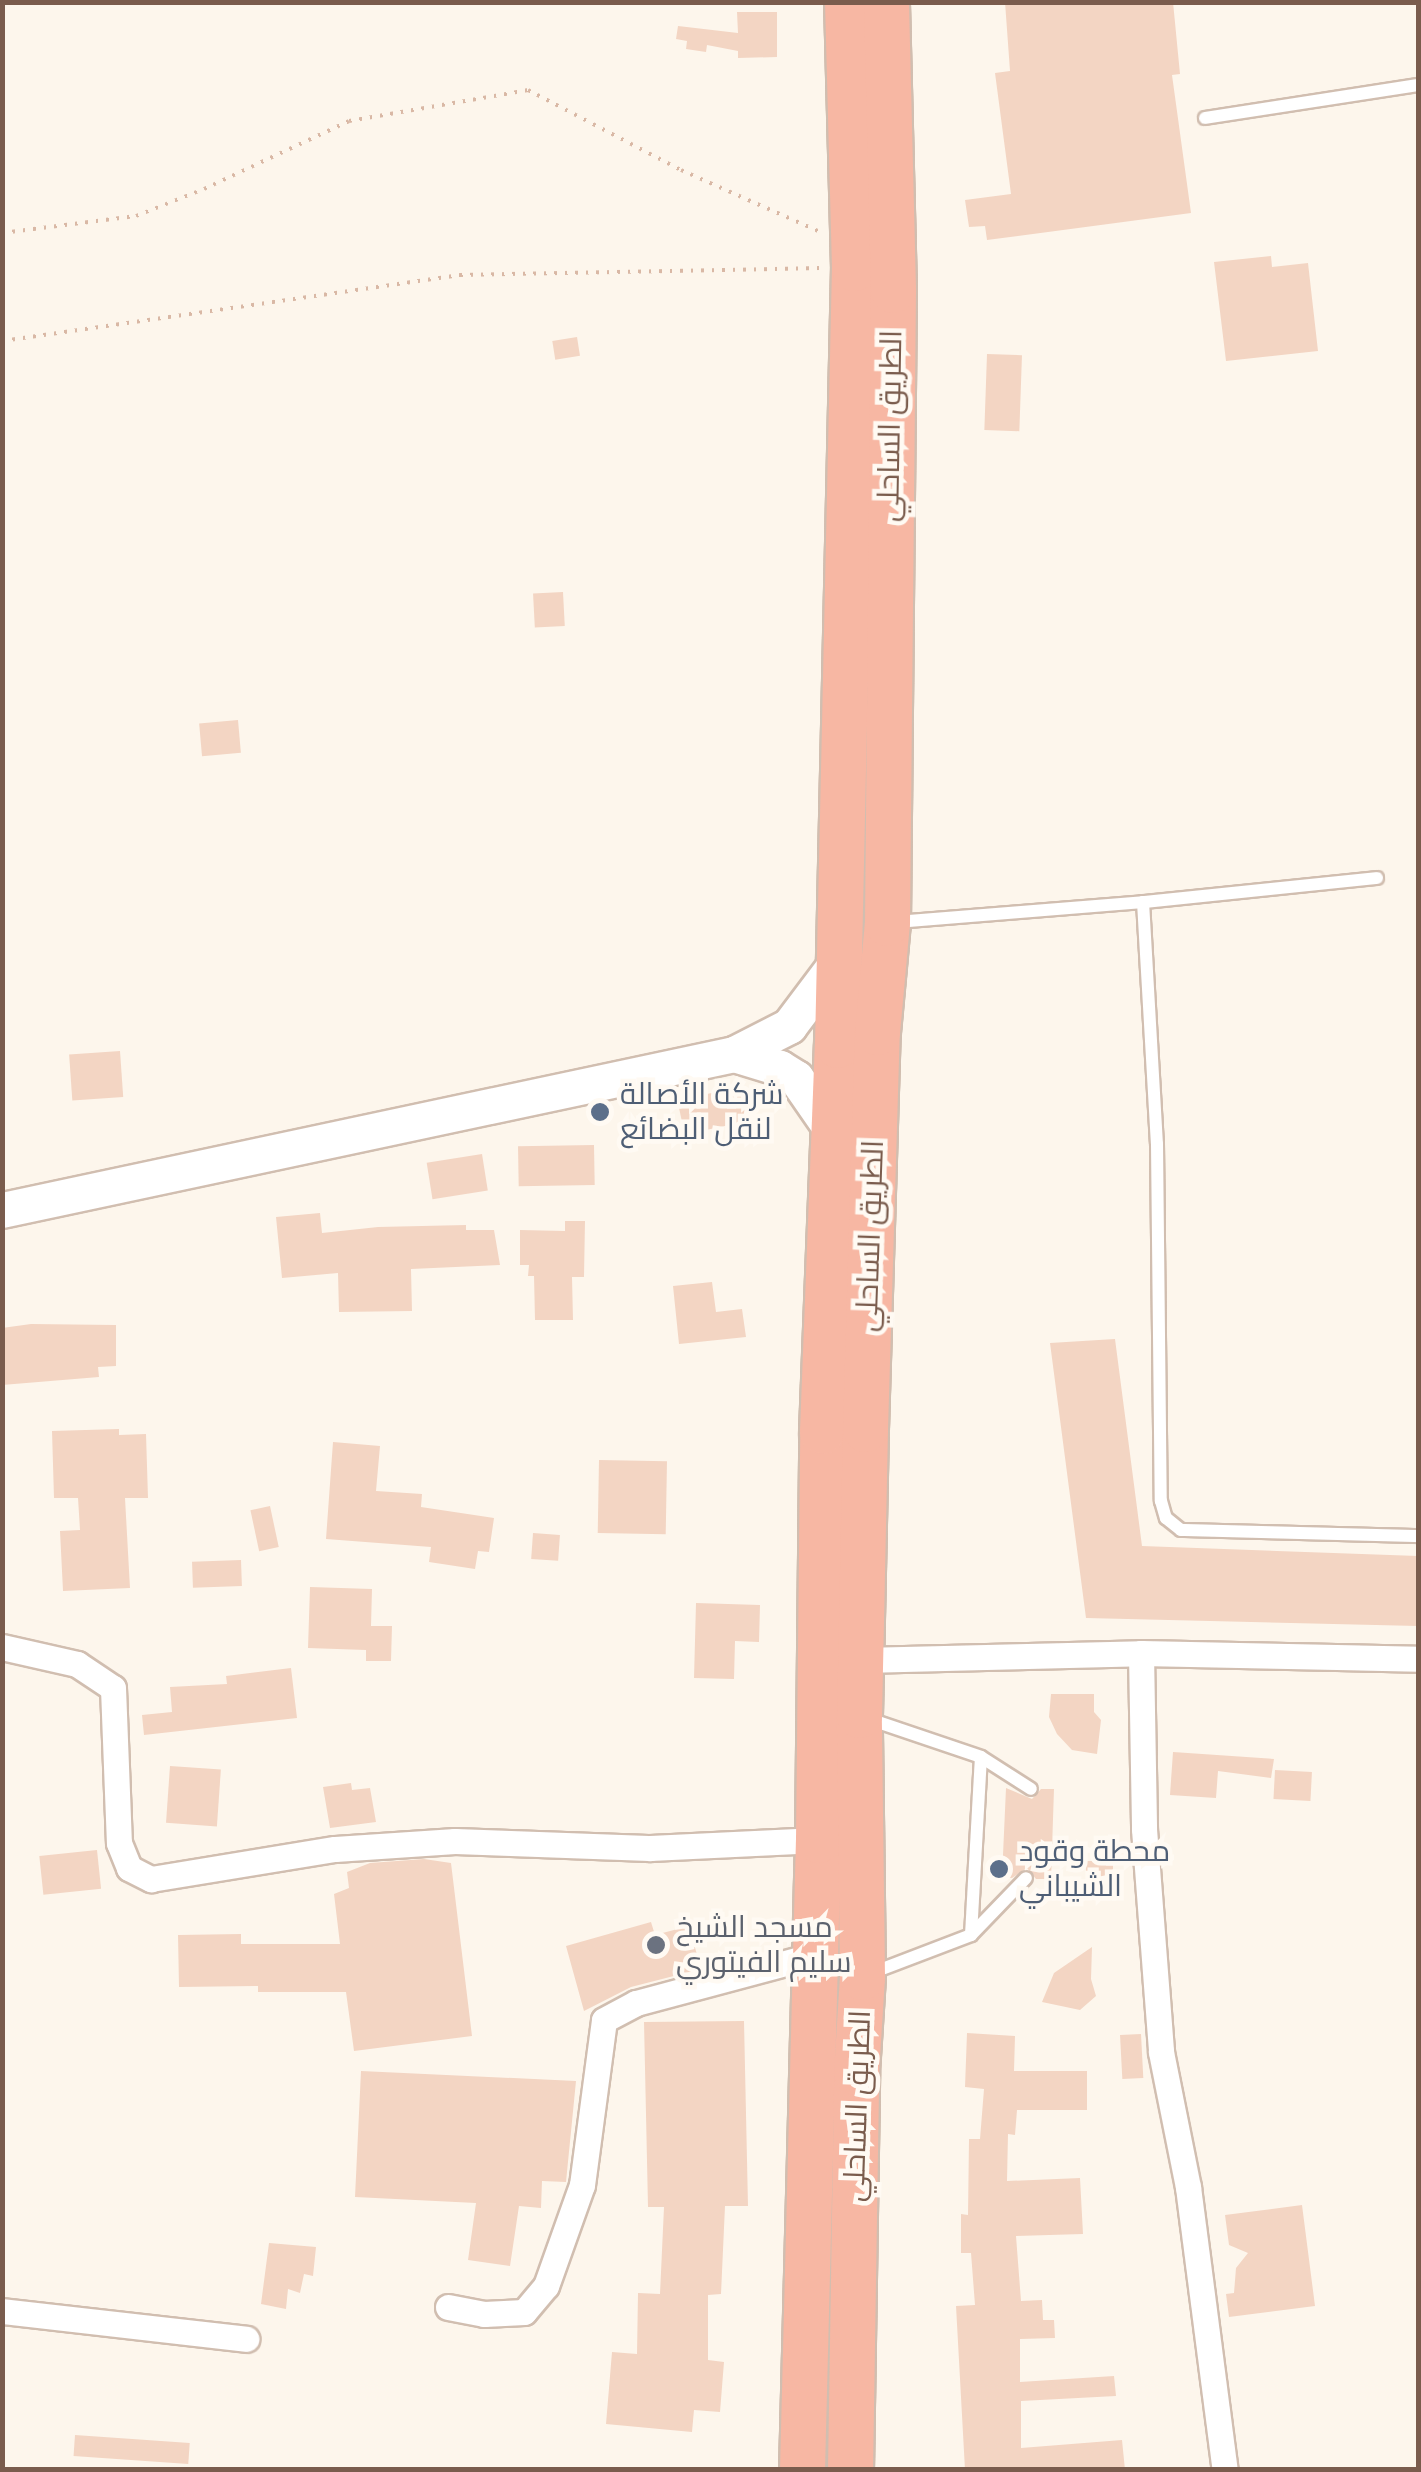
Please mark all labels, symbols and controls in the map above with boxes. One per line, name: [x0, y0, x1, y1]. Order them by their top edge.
street label: الطريق الساحلي: [871, 330, 911, 522]
place label: شركة الأصالة لنقل البضائع: [620, 1077, 784, 1148]
marker: شركة الأصالة لنقل البضائع: [589, 1101, 611, 1123]
street label: الطريق الساحلي: [850, 1139, 892, 1333]
place label: محطة وقود الشيباني: [1019, 1834, 1170, 1904]
marker: محطة وقود الشيباني: [988, 1858, 1010, 1880]
place label: مسجد الشيخ سليم الفيتوري: [676, 1910, 852, 1980]
marker: مسجد الشيخ سليم الفيتوري: [645, 1934, 667, 1956]
street label: الطريق الساحلي: [837, 2009, 879, 2203]

